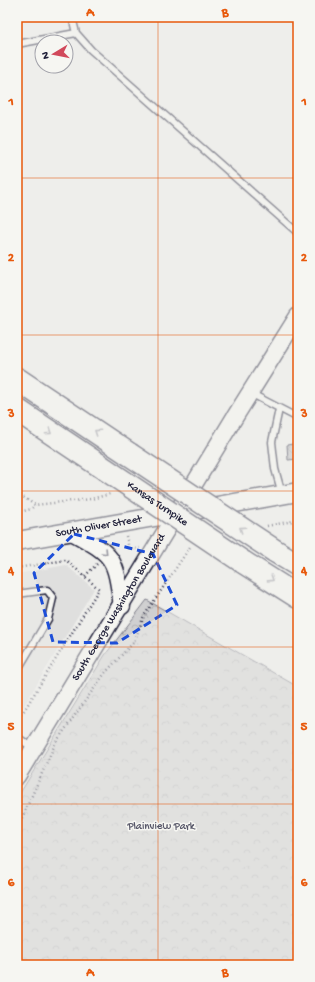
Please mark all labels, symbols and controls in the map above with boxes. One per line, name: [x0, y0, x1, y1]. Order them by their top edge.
text: A: [85, 6, 95, 21]
text: B: [221, 6, 230, 21]
north arrow: [34, 34, 74, 74]
text: N: [40, 51, 53, 60]
text: 1: [7, 95, 14, 110]
text: 1: [300, 95, 307, 110]
text: 2: [8, 251, 15, 266]
text: 2: [301, 251, 308, 266]
text: 3: [7, 407, 15, 422]
text: 3: [300, 407, 308, 422]
one-way arrow: [45, 427, 52, 435]
one-way arrow: [94, 429, 101, 437]
street label: Kansas Turnpike: [124, 479, 190, 529]
street label: South Oliver Street: [55, 513, 144, 540]
one-way arrow: [240, 527, 247, 534]
street label: South George Washington Boulevard: [70, 531, 169, 683]
one-way arrow: [100, 547, 108, 555]
text: 4: [7, 564, 15, 579]
text: 4: [300, 564, 308, 579]
one-way arrow: [267, 575, 274, 582]
text: 5: [8, 720, 15, 735]
text: 5: [301, 720, 308, 735]
park label: Plainview Park: [126, 821, 196, 833]
text: 6: [8, 876, 15, 891]
text: 6: [301, 876, 308, 891]
text: A: [85, 966, 95, 981]
text: B: [221, 966, 230, 981]

